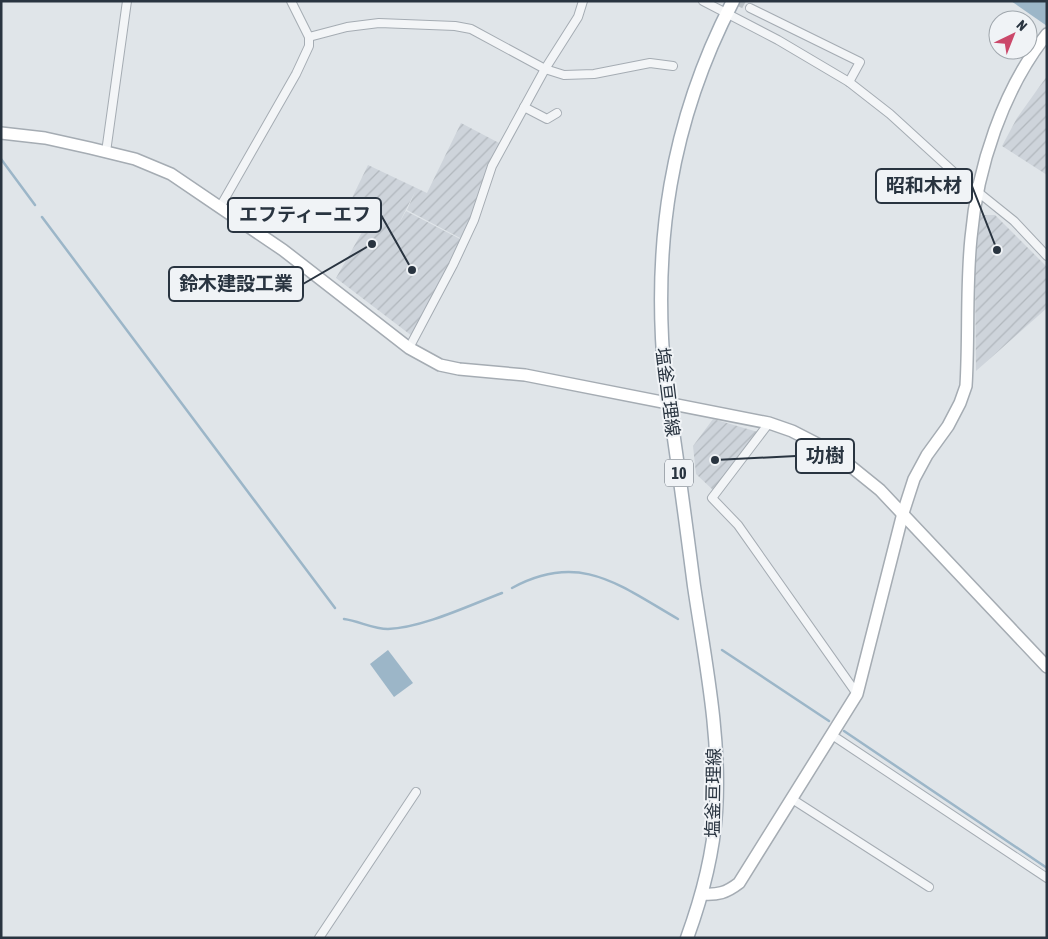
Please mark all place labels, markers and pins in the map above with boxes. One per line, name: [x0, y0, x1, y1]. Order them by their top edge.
callout: 昭和木材: [876, 169, 972, 203]
callout: エフティーエフ: [228, 198, 381, 232]
callout: 鈴木建設工業: [169, 267, 303, 301]
callout: 功樹: [796, 439, 854, 473]

